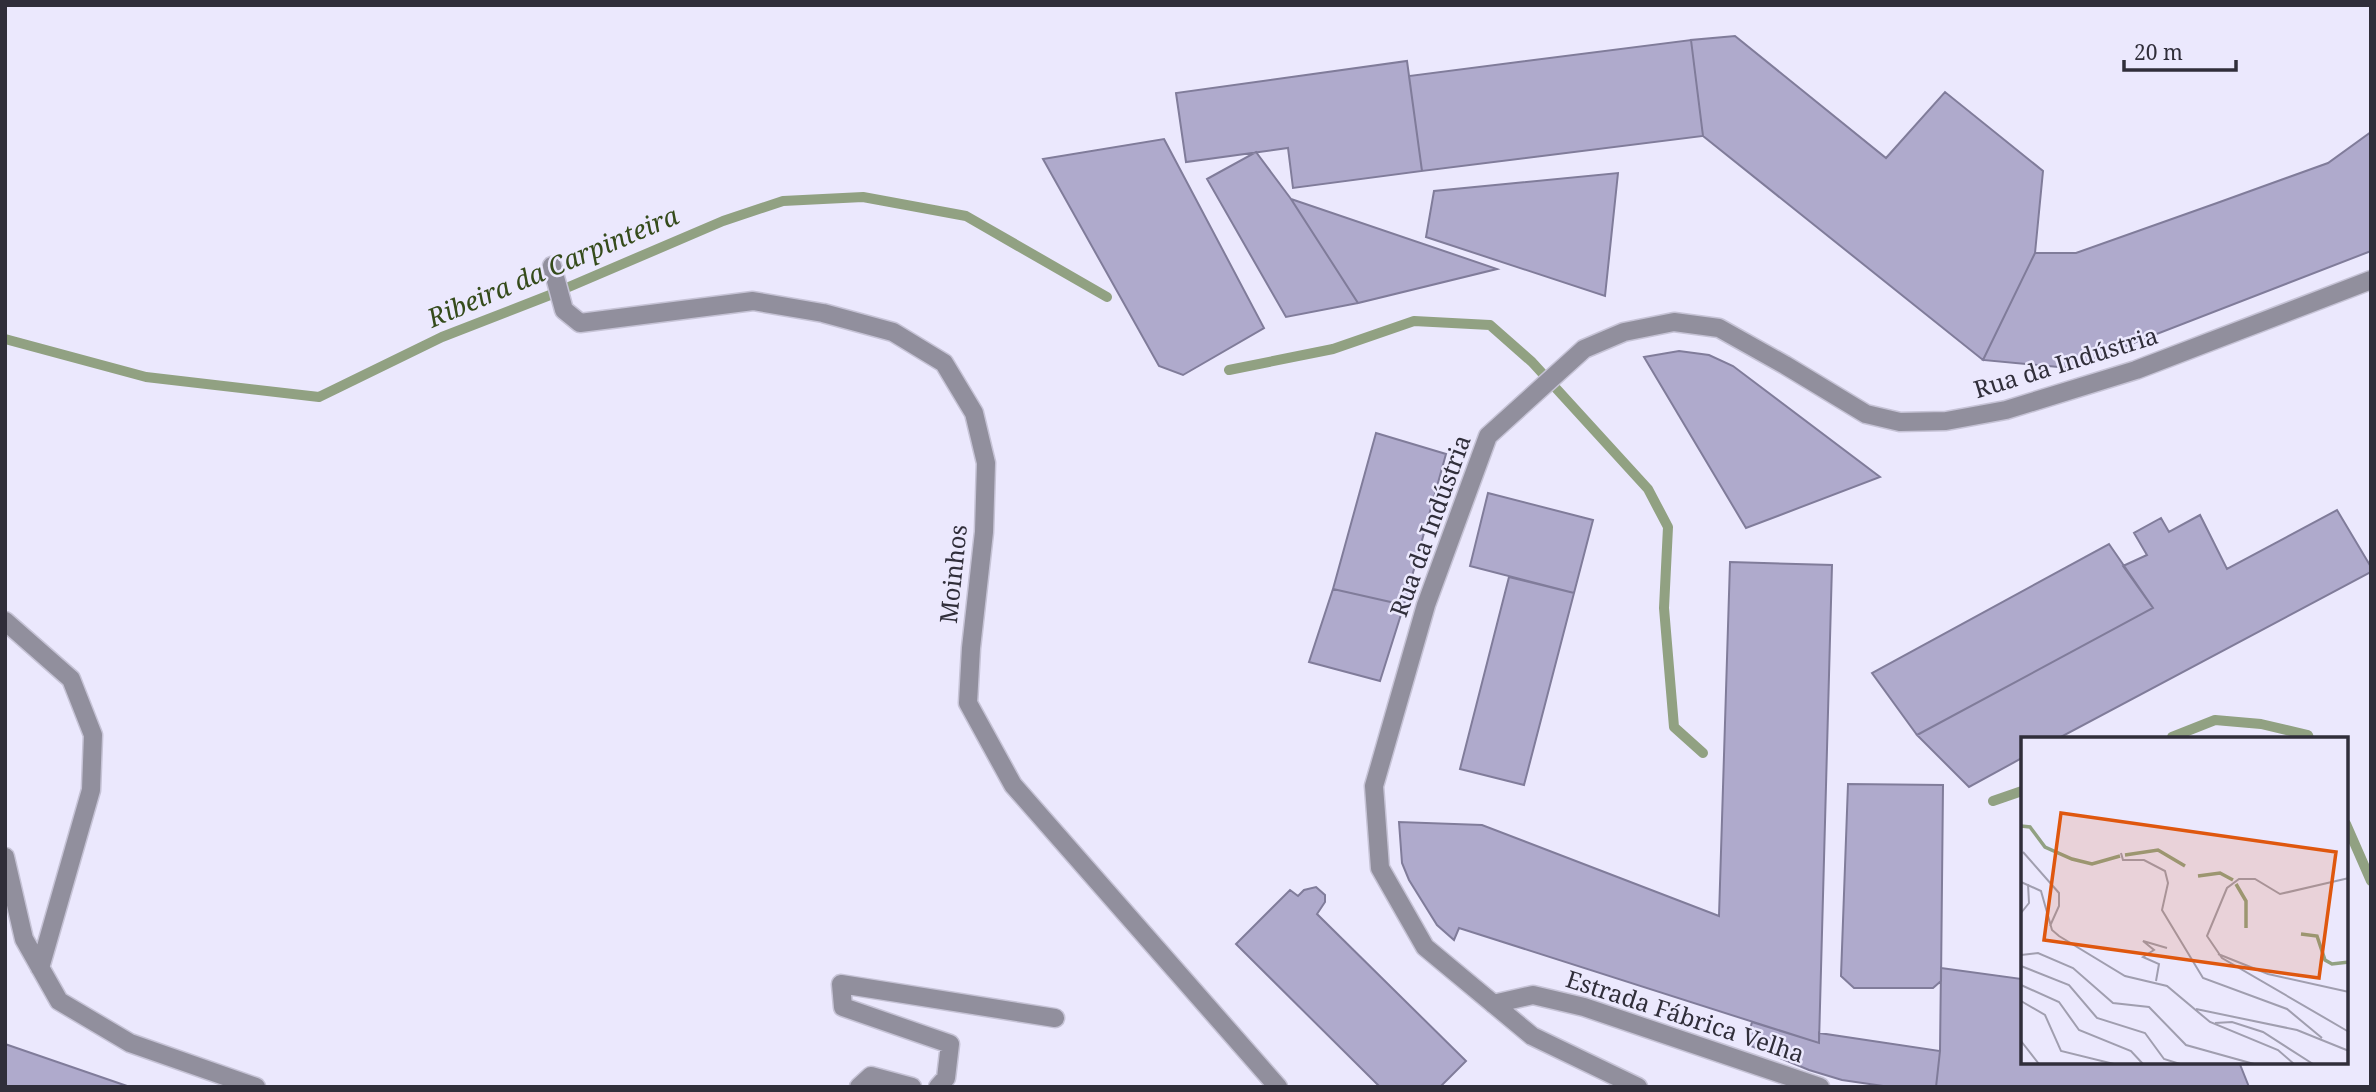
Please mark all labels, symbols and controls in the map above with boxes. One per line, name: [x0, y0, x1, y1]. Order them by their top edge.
scale bar: [2124, 28, 2236, 72]
text: 20 m: [2134, 38, 2183, 66]
water label: Ribeira da Carpinteira: [420, 197, 684, 336]
street label: Rua da Indústria: [1969, 318, 2162, 405]
street label: Rua da Indústria: [1381, 430, 1478, 621]
street label: Moinhos: [931, 523, 974, 625]
inset map: [2021, 737, 2348, 1064]
street label: Estrada Fábrica Velha: [1562, 961, 1809, 1070]

